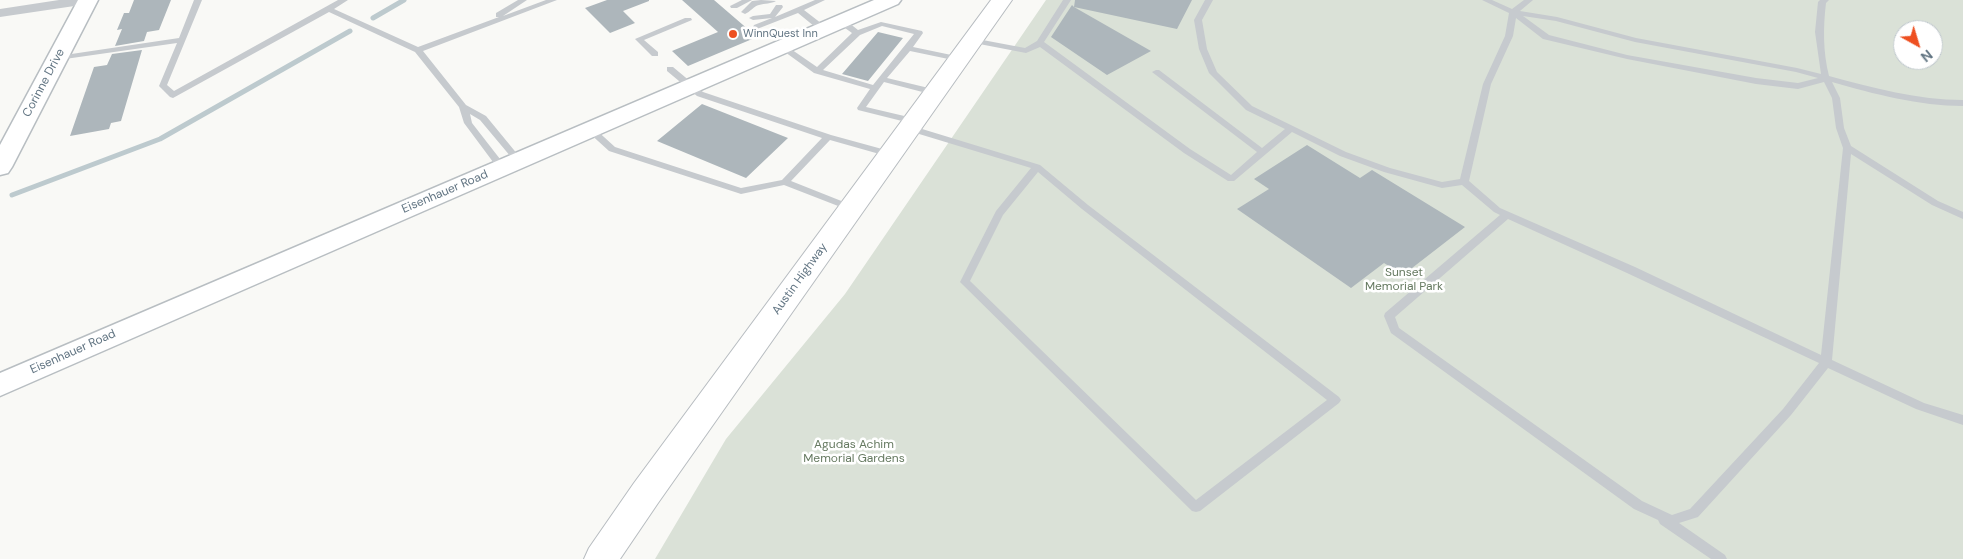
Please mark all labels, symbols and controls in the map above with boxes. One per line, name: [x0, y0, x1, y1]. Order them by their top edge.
north arrow: [1893, 20, 1943, 70]
place label: WinnQuest Inn: [743, 27, 818, 41]
marker: WinnQuest Inn: [727, 28, 739, 40]
street label: Corinne Drive: [20, 46, 68, 120]
text: N: [1917, 46, 1936, 66]
street label: Eisenhauer Road: [400, 167, 490, 217]
street label: Austin Highway: [769, 240, 831, 318]
park label: Sunset Memorial Park: [1365, 266, 1443, 294]
street label: Eisenhauer Road: [28, 327, 118, 377]
park label: Agudas Achim Memorial Gardens: [803, 438, 905, 466]

